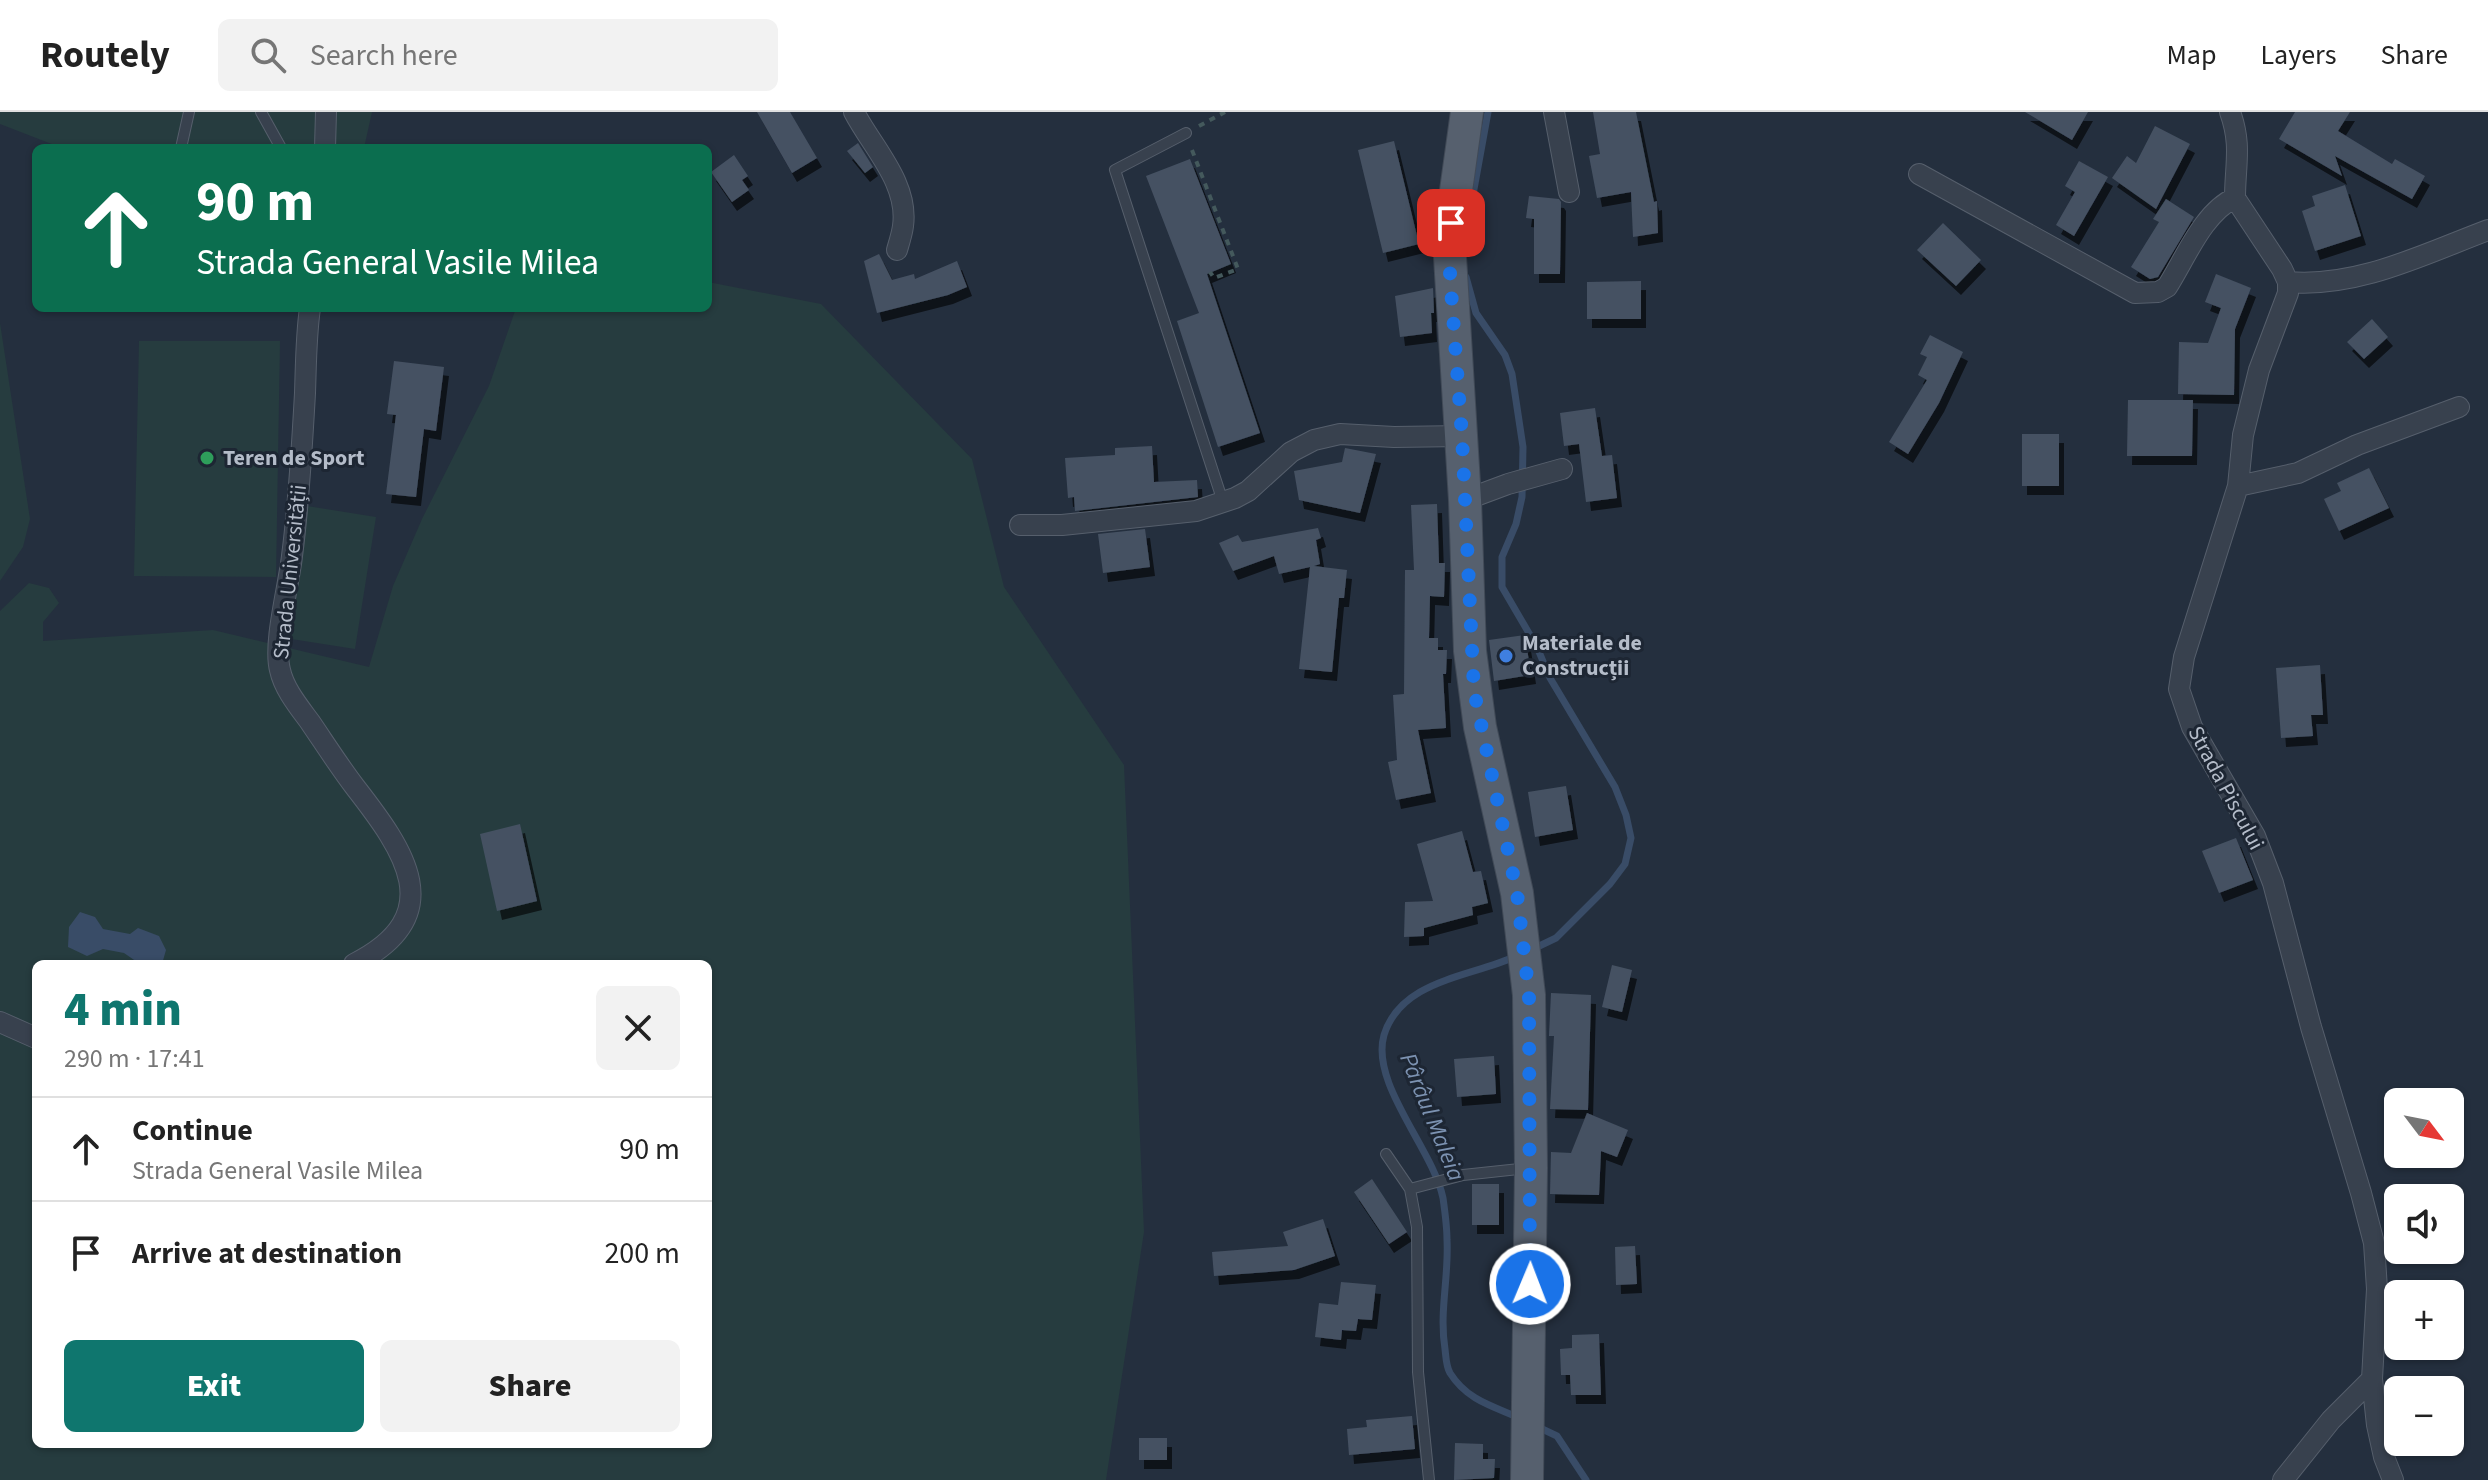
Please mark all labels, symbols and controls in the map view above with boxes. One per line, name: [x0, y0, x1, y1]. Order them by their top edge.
search box: [218, 19, 778, 91]
text: Routely: [40, 28, 170, 82]
icon: search: [246, 33, 290, 77]
text: Search here: [310, 34, 458, 77]
text: Map: [2166, 35, 2216, 75]
text: Layers: [2260, 35, 2336, 75]
text: Share: [2380, 35, 2448, 75]
text: 90 m: [196, 163, 314, 242]
icon: ahead: [64, 176, 168, 280]
pin: [1417, 189, 1485, 257]
icon: arrive: [1429, 201, 1473, 245]
text: Strada General Vasile Milea: [196, 237, 599, 288]
place label: Teren de Sport: [223, 442, 365, 474]
marker: Teren de Sport: [198, 449, 216, 467]
street label: Strada Universității: [265, 483, 315, 661]
place label: Materiale de Construcții: [1522, 627, 1642, 684]
marker: Materiale de Construcții: [1497, 647, 1515, 665]
street label: Strada Piscului: [2180, 720, 2272, 856]
text: 4 min: [64, 976, 182, 1044]
button: close: [596, 986, 680, 1070]
text: 290 m · 17:41: [64, 1040, 205, 1077]
water label: Pârâul Maleia: [1390, 1048, 1474, 1187]
north arrow: [2384, 1088, 2464, 1168]
map controls: [2384, 1088, 2464, 1456]
text: Continue: [132, 1109, 253, 1152]
icon: ahead: [64, 1127, 108, 1171]
text: 90 m: [619, 1128, 680, 1171]
text: Strada General Vasile Milea: [132, 1152, 423, 1189]
button: sound: [2384, 1184, 2464, 1264]
icon: arrive: [64, 1231, 108, 1275]
text: Arrive at destination: [132, 1232, 402, 1275]
text: 200 m: [604, 1232, 680, 1275]
position arrow: [1488, 1242, 1572, 1326]
button: +: [2384, 1280, 2464, 1360]
button: Exit: [64, 1340, 364, 1432]
button: Share: [380, 1340, 680, 1432]
button: −: [2384, 1376, 2464, 1456]

